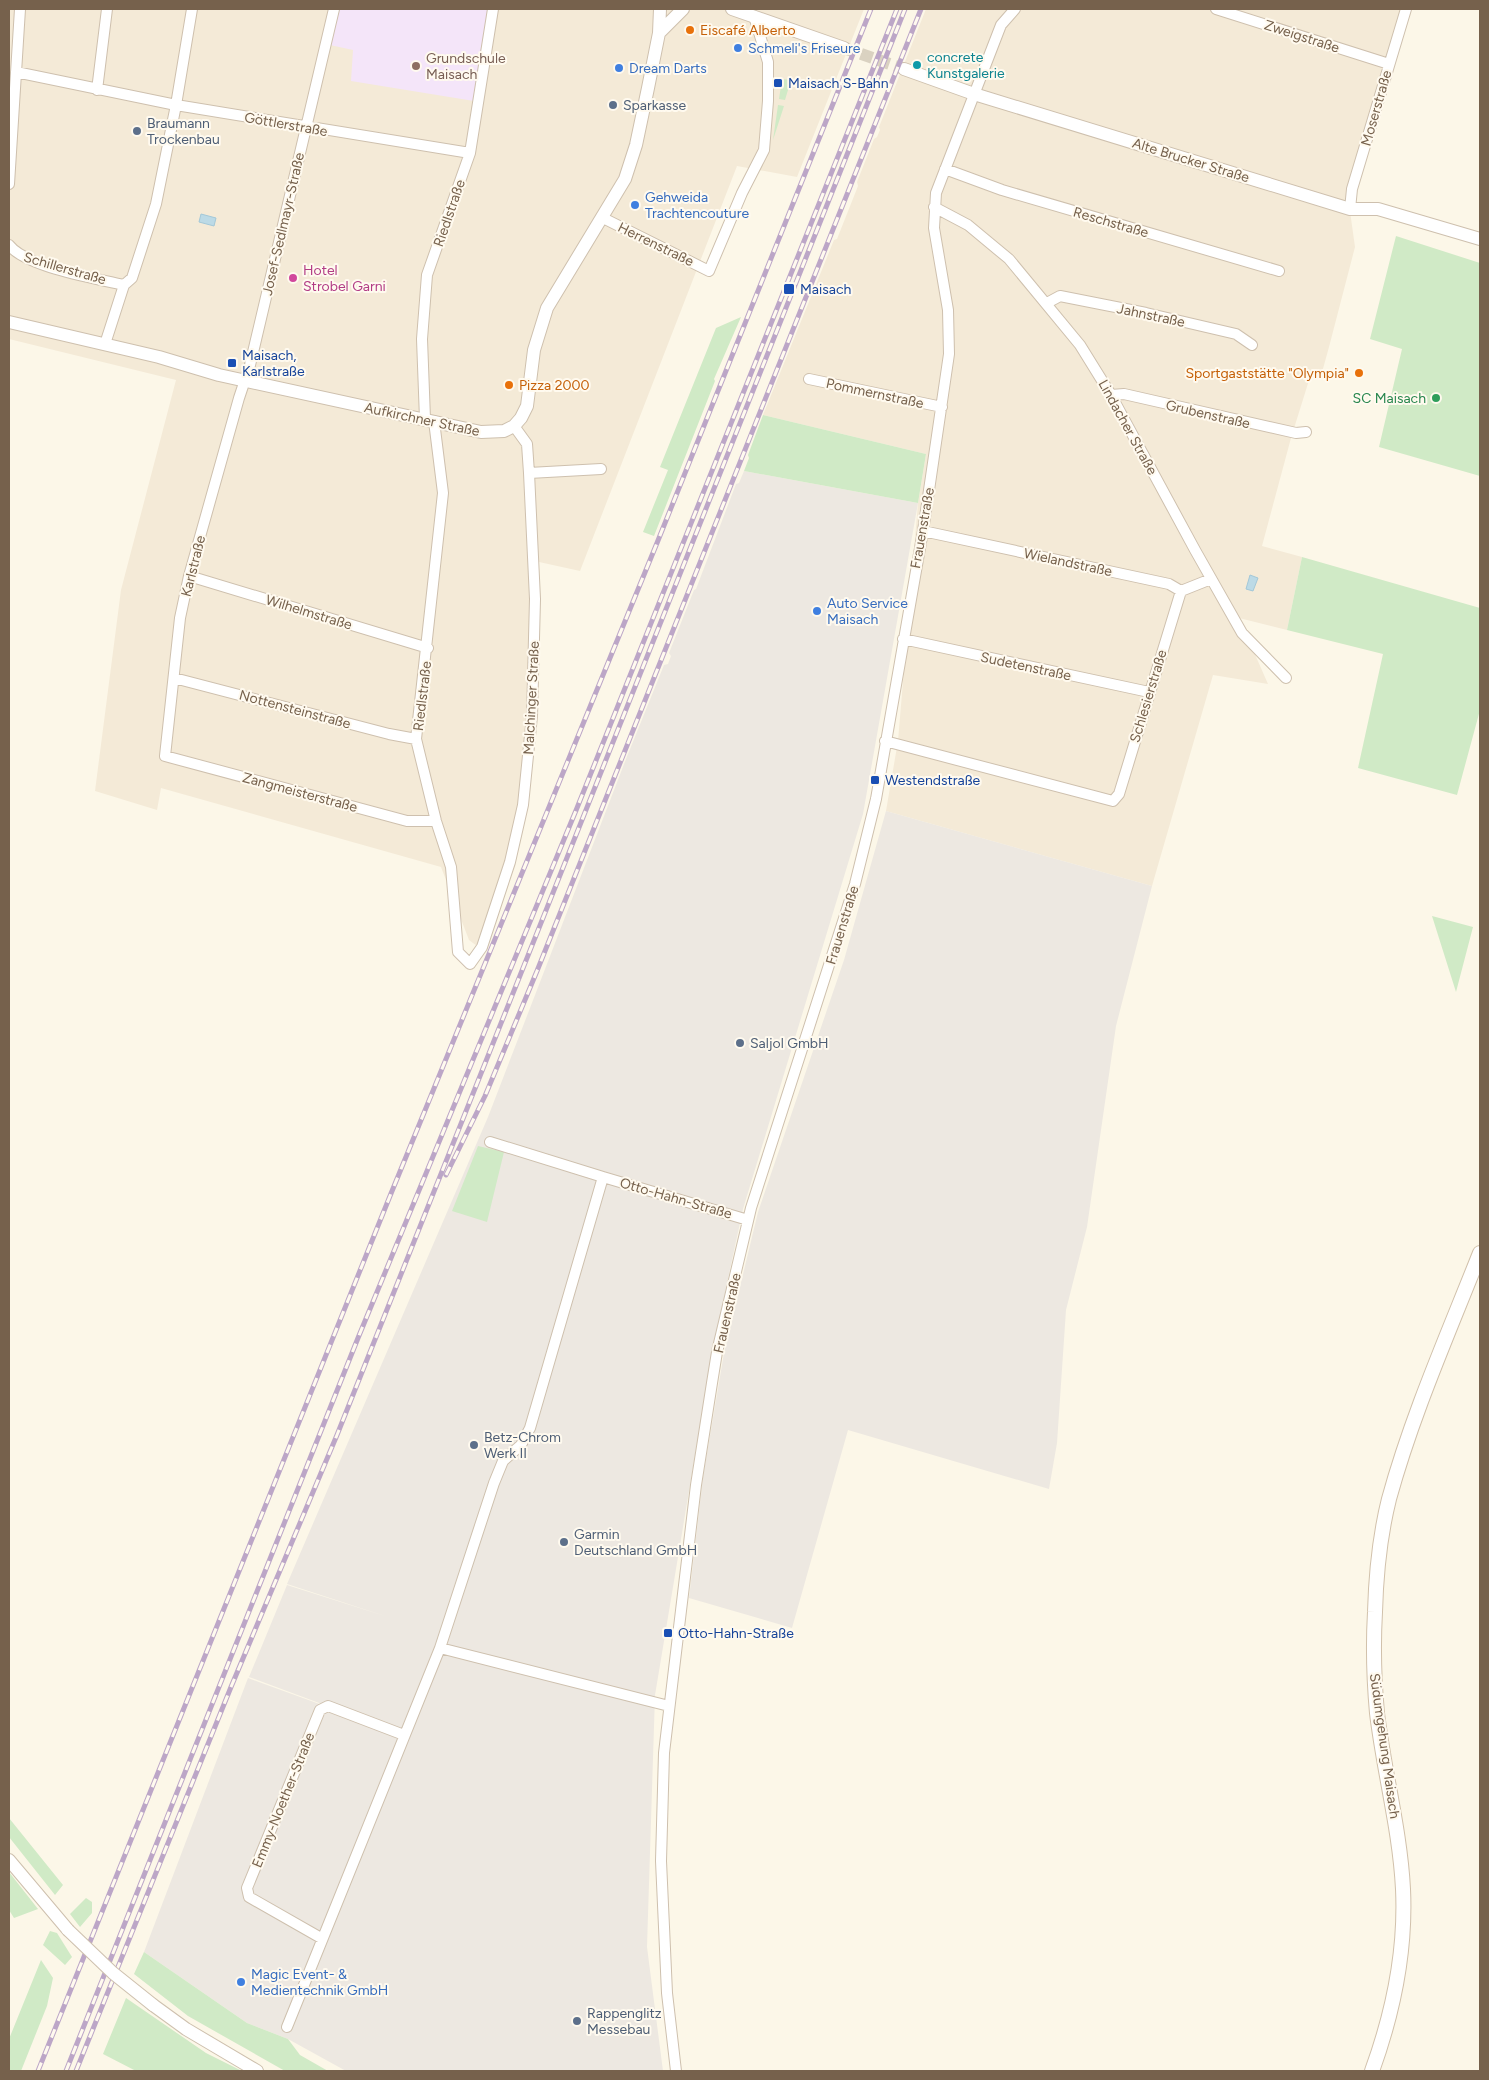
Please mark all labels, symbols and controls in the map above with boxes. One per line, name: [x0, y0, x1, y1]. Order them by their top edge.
street label: Zweigstraße: [1262, 16, 1342, 57]
place label: Eiscafé Alberto: [700, 22, 796, 39]
marker: Eiscafé Alberto: [684, 24, 696, 36]
place label: Schmeli's Friseure: [748, 40, 861, 57]
marker: Schmeli's Friseure: [732, 42, 744, 54]
place label: concrete Kunstgalerie: [927, 49, 1005, 82]
place label: Grundschule Maisach: [426, 50, 506, 83]
marker: concrete Kunstgalerie: [911, 59, 923, 71]
marker: Grundschule Maisach: [410, 60, 422, 72]
place label: Dream Darts: [629, 60, 707, 77]
marker: Dream Darts: [613, 62, 625, 74]
street label: Moserstraße: [1358, 68, 1396, 148]
place label: Maisach S-Bahn: [788, 75, 889, 92]
marker: Maisach S-Bahn: [772, 77, 784, 89]
place label: Sparkasse: [623, 97, 687, 114]
marker: Sparkasse: [607, 99, 619, 111]
street label: Göttlerstraße: [243, 109, 329, 140]
place label: Braumann Trockenbau: [147, 115, 220, 148]
marker: Braumann Trockenbau: [131, 125, 143, 137]
street label: Alte Brucker Straße: [1130, 135, 1252, 186]
street label: Josef-Sedlmayr-Straße: [259, 151, 308, 297]
street label: Riedlstraße: [430, 177, 469, 249]
place label: Gehweida Trachtencouture: [645, 189, 749, 222]
marker: Gehweida Trachtencouture: [629, 199, 641, 211]
street label: Reschstraße: [1071, 204, 1151, 241]
street label: Herrenstraße: [615, 219, 697, 270]
street label: Schillerstraße: [22, 249, 108, 288]
place label: Hotel Strobel Garni: [303, 262, 386, 295]
marker: Hotel Strobel Garni: [287, 272, 299, 284]
place label: Maisach: [800, 281, 851, 298]
marker: Maisach: [782, 282, 796, 296]
street label: Jahnstraße: [1115, 300, 1187, 331]
place label: Maisach, Karlstraße: [242, 347, 305, 380]
marker: Maisach, Karlstraße: [226, 357, 238, 369]
place label: Sportgaststätte "Olympia": [1185, 365, 1349, 382]
marker: Sportgaststätte "Olympia": [1353, 367, 1365, 379]
street label: Pommernstraße: [825, 375, 926, 412]
place label: Pizza 2000: [519, 377, 589, 394]
street label: Lindacher Straße: [1094, 377, 1161, 478]
marker: Pizza 2000: [503, 379, 515, 391]
place label: SC Maisach: [1353, 390, 1426, 407]
marker: SC Maisach: [1430, 392, 1442, 404]
street label: Grubenstraße: [1164, 397, 1252, 433]
street label: Aufkirchner Straße: [363, 399, 482, 440]
street label: Frauenstraße: [907, 486, 938, 570]
street label: Karlstraße: [178, 533, 209, 599]
street label: Wielandstraße: [1022, 545, 1114, 580]
street label: Wilhelmstraße: [264, 591, 354, 634]
place label: Auto Service Maisach: [827, 595, 908, 628]
marker: Auto Service Maisach: [811, 605, 823, 617]
street label: Malchinger Straße: [520, 640, 543, 755]
street label: Schlesierstraße: [1126, 647, 1171, 745]
street label: Sudetenstraße: [979, 649, 1073, 684]
street label: Riedlstraße: [410, 660, 435, 732]
street label: Nottensteinstraße: [237, 686, 353, 733]
street label: Zangmeisterstraße: [241, 769, 360, 816]
place label: Westendstraße: [885, 772, 981, 789]
marker: Westendstraße: [869, 774, 881, 786]
street label: Frauenstraße: [822, 883, 863, 967]
place label: Saljol GmbH: [750, 1035, 829, 1052]
marker: Saljol GmbH: [734, 1037, 746, 1049]
street label: Otto-Hahn-Straße: [618, 1174, 734, 1223]
street label: Frauenstraße: [710, 1271, 745, 1355]
place label: Betz-Chrom Werk II: [484, 1429, 561, 1462]
marker: Betz-Chrom Werk II: [468, 1439, 480, 1451]
place label: Garmin Deutschland GmbH: [574, 1526, 697, 1559]
marker: Garmin Deutschland GmbH: [558, 1536, 570, 1548]
place label: Otto-Hahn-Straße: [678, 1625, 794, 1642]
marker: Otto-Hahn-Straße: [662, 1627, 674, 1639]
street label: Südumgehung Maisach: [1366, 1672, 1403, 1820]
street label: Emmy-Noether-Straße: [249, 1730, 319, 1870]
place label: Magic Event- & Medientechnik GmbH: [251, 1966, 388, 1999]
marker: Magic Event- & Medientechnik GmbH: [235, 1976, 247, 1988]
place label: Rappenglitz Messebau: [587, 2005, 662, 2038]
marker: Rappenglitz Messebau: [571, 2015, 583, 2027]

